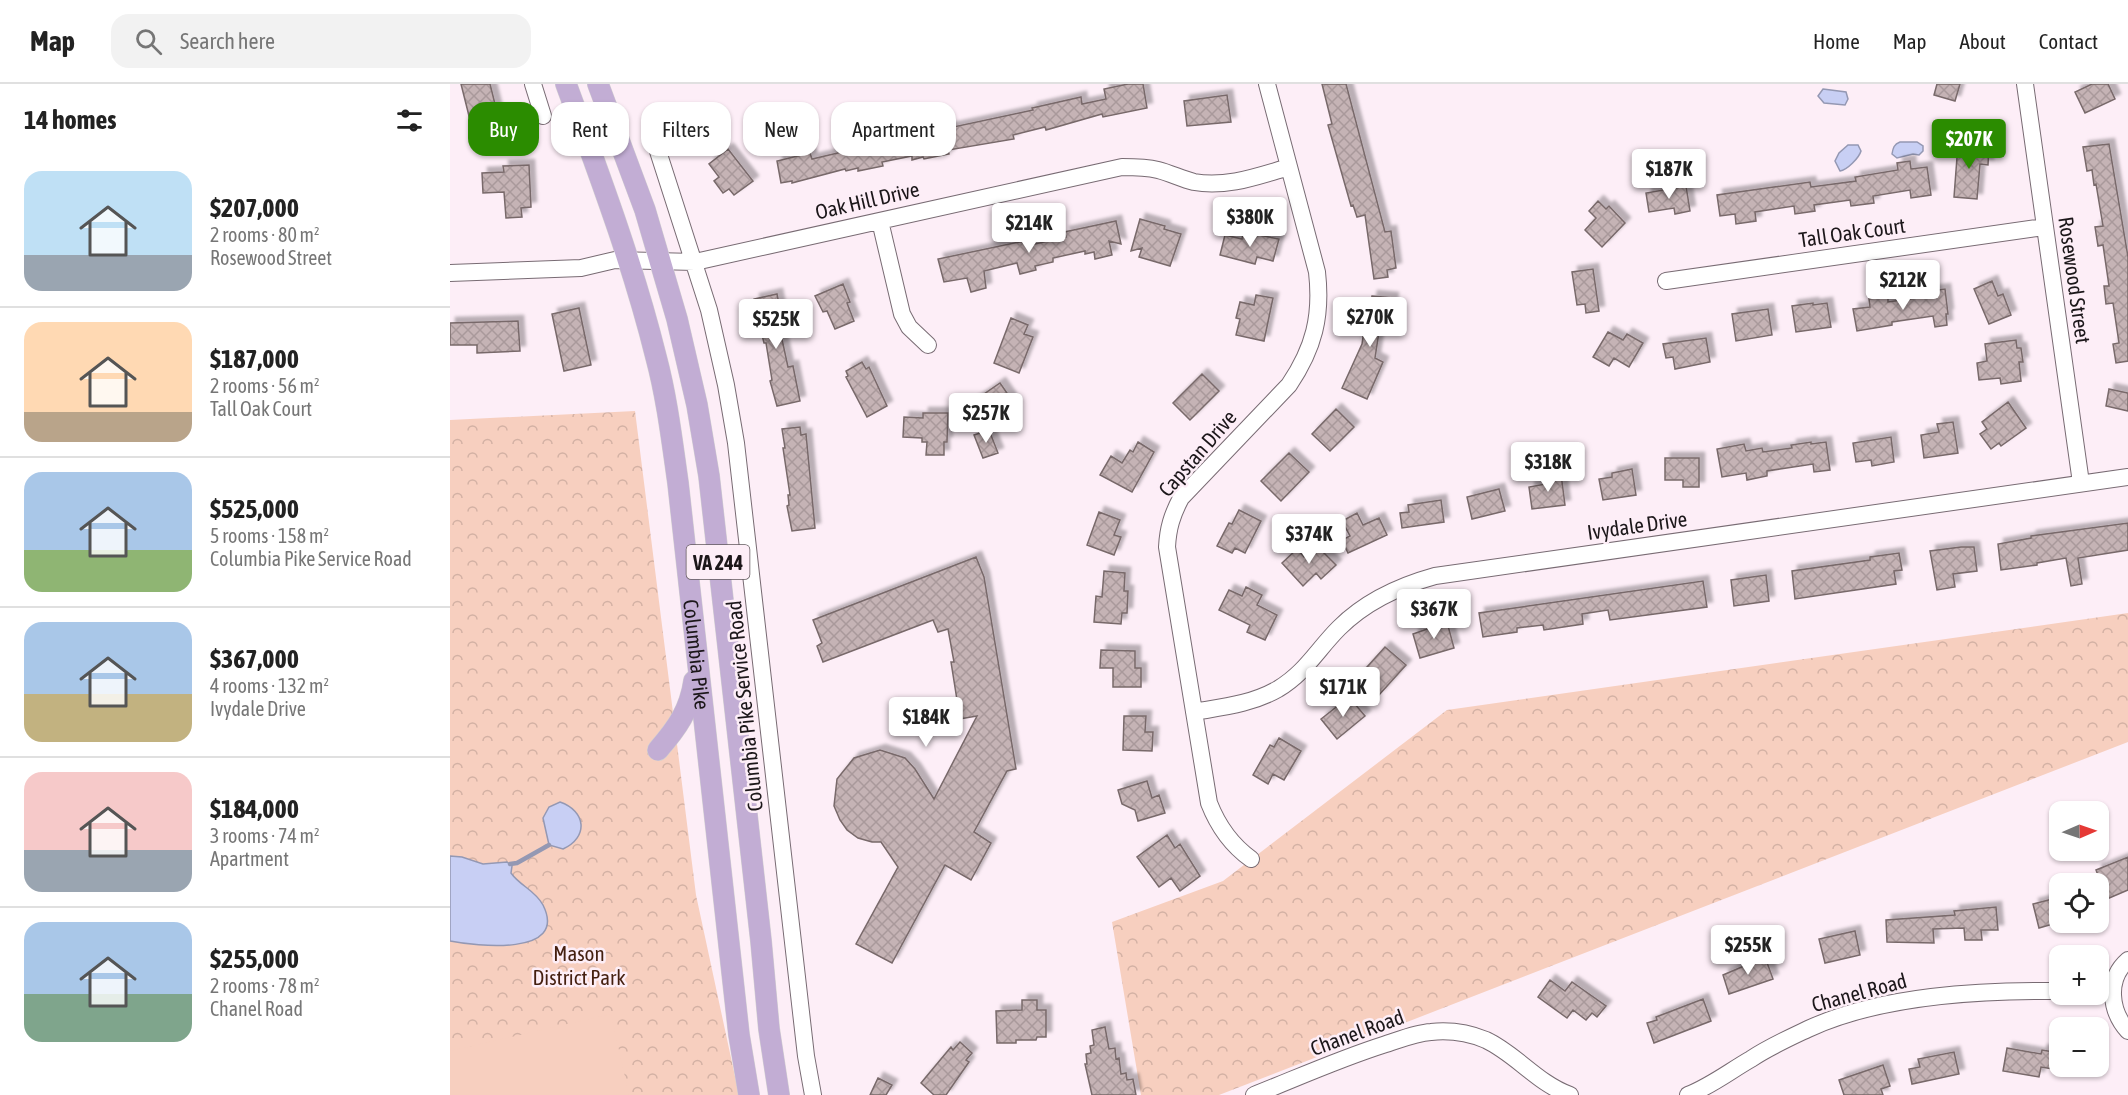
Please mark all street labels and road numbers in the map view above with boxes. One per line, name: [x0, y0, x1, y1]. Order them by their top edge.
street label: Oak Hill Drive: [813, 176, 921, 224]
street label: Tall Oak Court: [1797, 213, 1907, 251]
street label: Rosewood Street: [2054, 215, 2096, 345]
street label: Capstan Drive: [1153, 405, 1241, 501]
street label: Ivydale Drive: [1585, 506, 1689, 544]
road number: VA 244: [686, 545, 750, 579]
street label: Columbia Pike: [679, 598, 715, 711]
street label: Columbia Pike Service Road: [721, 599, 767, 813]
street label: Chanel Road: [1809, 968, 1909, 1016]
street label: Chanel Road: [1307, 1004, 1407, 1060]

